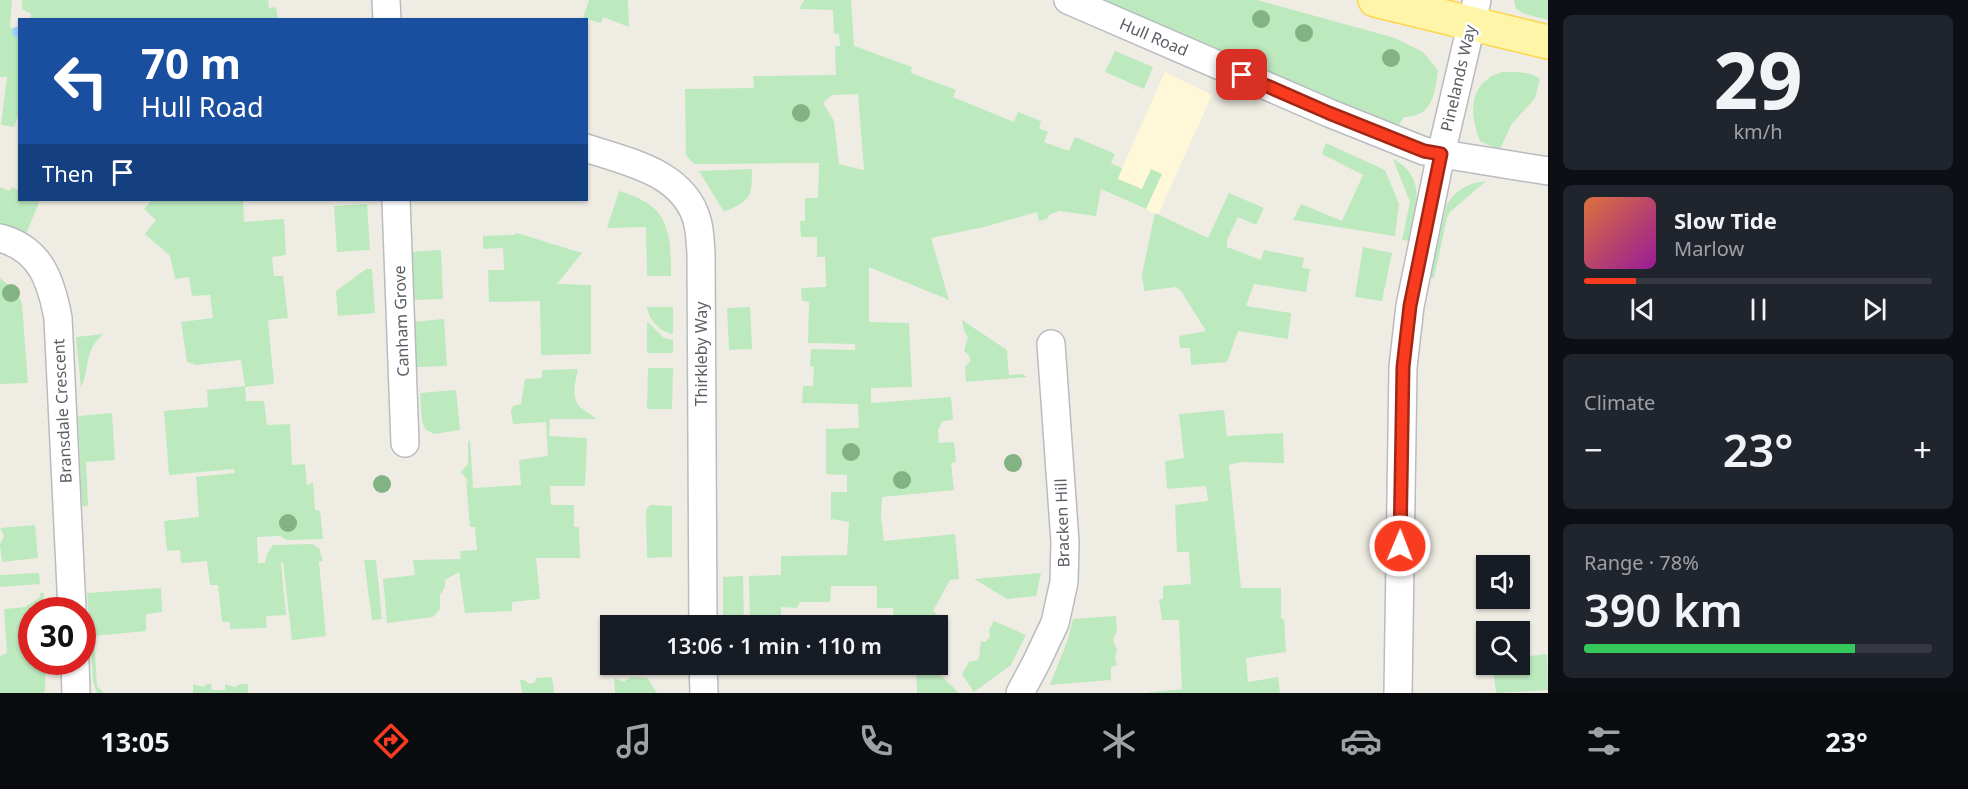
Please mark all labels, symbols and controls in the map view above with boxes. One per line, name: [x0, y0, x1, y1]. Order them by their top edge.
street label: Hull Road: [1116, 13, 1192, 61]
street label: Pinelands Way: [1435, 22, 1481, 134]
text: 29: [1713, 26, 1803, 132]
text: 70 m: [141, 34, 241, 91]
icon: left: [42, 42, 120, 120]
pin: [1216, 49, 1267, 100]
icon: arrive: [1225, 58, 1258, 91]
text: Hull Road: [141, 88, 264, 125]
text: km/h: [1733, 118, 1783, 145]
icon: arrive: [106, 156, 139, 189]
text: Then: [42, 158, 94, 188]
text: Slow Tide: [1674, 205, 1777, 235]
text: Marlow: [1674, 235, 1744, 262]
street label: Canham Grove: [388, 265, 414, 377]
icon: previous: [1626, 293, 1659, 326]
icon: pause: [1742, 293, 1775, 326]
icon: next: [1858, 293, 1891, 326]
street label: Thirkleby Way: [690, 301, 712, 406]
street label: Bransdale Crescent: [47, 338, 77, 484]
text: Climate: [1584, 389, 1655, 416]
text: 23°: [1723, 419, 1793, 480]
text: −: [1584, 427, 1603, 472]
text: +: [1913, 427, 1932, 472]
street label: Bracken Hill: [1049, 478, 1075, 568]
position arrow: [1368, 514, 1432, 578]
text: Range · 78%: [1584, 549, 1699, 576]
map controls: [1476, 555, 1530, 675]
button: sound: [1476, 555, 1530, 609]
text: 390 km: [1584, 579, 1743, 640]
speed limit sign: 30: [18, 597, 96, 675]
button: search: [1476, 621, 1530, 675]
text: 13:06 · 1 min · 110 m: [666, 630, 882, 660]
icon: directions: [370, 720, 412, 762]
icon: music: [613, 720, 655, 762]
icon: phone: [855, 720, 897, 762]
icon: climate: [1098, 720, 1140, 762]
icon: car: [1340, 720, 1382, 762]
icon: filters: [1583, 720, 1625, 762]
text: 13:05: [100, 723, 170, 760]
text: 23°: [1825, 723, 1868, 760]

